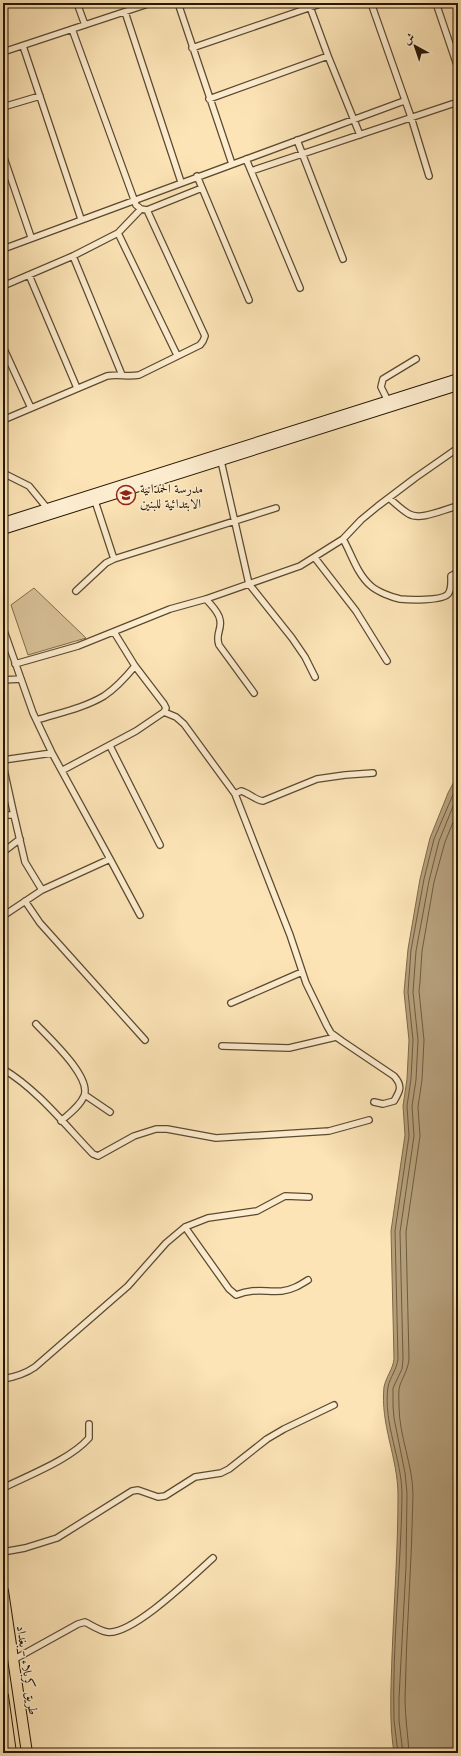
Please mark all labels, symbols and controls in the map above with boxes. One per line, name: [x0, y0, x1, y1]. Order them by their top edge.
north arrow: [395, 26, 435, 66]
text: ش: [400, 29, 418, 48]
place label: مدرسة الحمدانية الابتدائية للبنين: [140, 480, 203, 513]
school or university icon: مدرسة الحمدانية الابتدائية للبنين: [115, 484, 137, 506]
street label: طريق كربلاء - بغداد: [12, 1624, 42, 1716]

